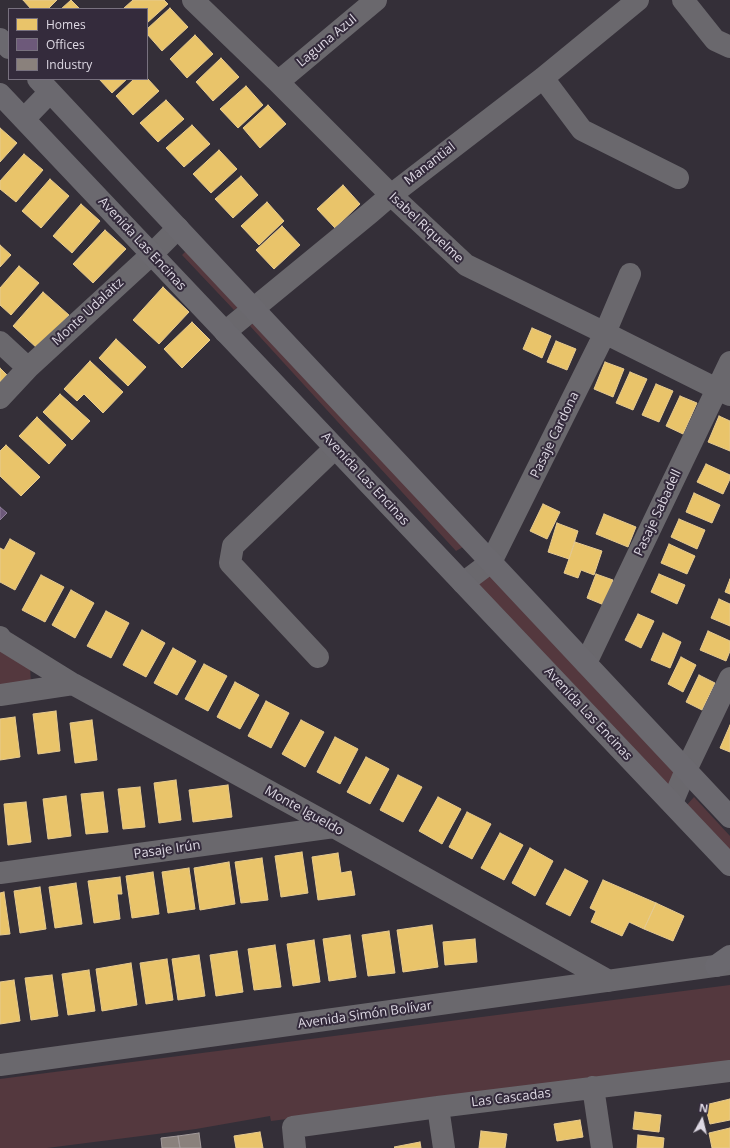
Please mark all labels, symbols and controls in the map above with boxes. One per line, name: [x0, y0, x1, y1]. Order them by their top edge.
legend: [8, 8, 148, 80]
street label: Laguna Azul: [294, 12, 360, 70]
text: Homes: [46, 16, 86, 33]
text: Offices: [46, 36, 85, 53]
text: Industry: [46, 56, 92, 73]
street label: Manantial: [401, 139, 459, 189]
street label: Isabel Riquelme: [386, 190, 466, 266]
street label: Avenida Las Encinas: [95, 194, 189, 294]
street label: Monte Udalaitz: [49, 275, 127, 349]
street label: Pasaje Cardona: [527, 389, 583, 481]
street label: Avenida Las Encinas: [318, 429, 412, 529]
street label: Pasaje Sabadell: [631, 467, 685, 559]
street label: Avenida Las Encinas: [541, 664, 635, 764]
street label: Monte Igueldo: [262, 783, 346, 839]
street label: Pasaje Irún: [133, 838, 201, 862]
street label: Avenida Simón Bolívar: [297, 998, 433, 1032]
street label: Las Cascadas: [470, 1085, 552, 1111]
north arrow: [682, 1100, 722, 1140]
text: N: [698, 1100, 709, 1116]

